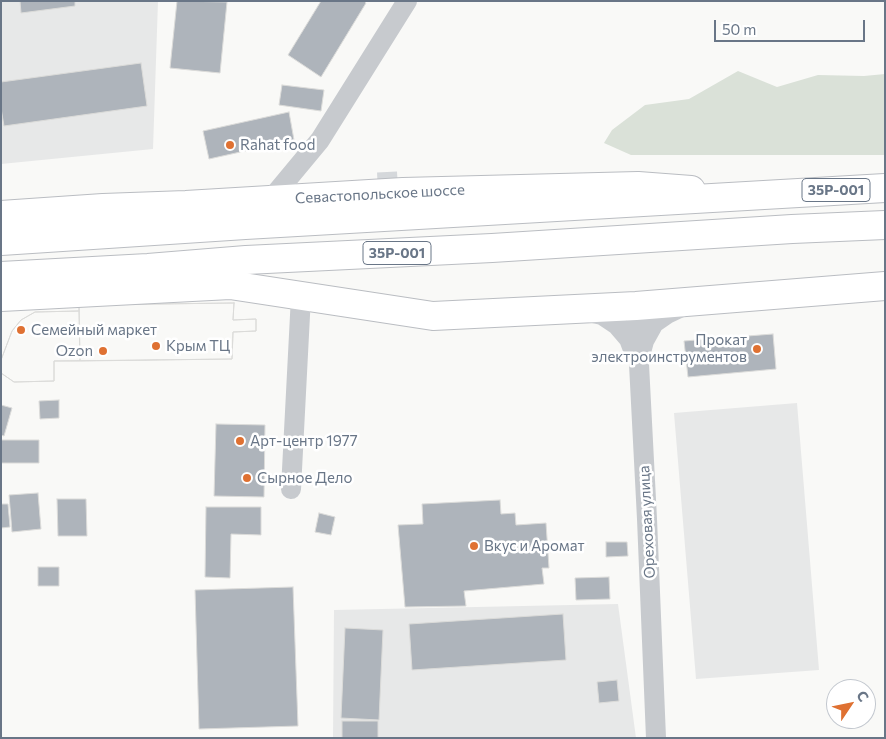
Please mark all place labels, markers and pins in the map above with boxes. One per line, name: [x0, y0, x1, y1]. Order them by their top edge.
place label: Rahat food: [240, 136, 315, 154]
marker: Rahat food: [224, 139, 236, 151]
place label: Семейный маркет: [31, 321, 157, 339]
marker: Семейный маркет: [15, 324, 27, 336]
place label: Прокат электроинструментов: [591, 331, 747, 366]
place label: Крым ТЦ: [166, 337, 230, 355]
marker: Крым ТЦ: [150, 340, 162, 352]
place label: Ozon: [56, 342, 93, 360]
marker: Прокат электроинструментов: [751, 343, 763, 355]
marker: Ozon: [97, 345, 109, 357]
place label: Арт-центр 1977: [250, 432, 358, 450]
marker: Арт-центр 1977: [234, 435, 246, 447]
place label: Сырное Дело: [257, 469, 352, 487]
marker: Сырное Дело: [241, 472, 253, 484]
place label: Вкус и Аромат: [484, 537, 585, 555]
marker: Вкус и Аромат: [468, 540, 480, 552]

